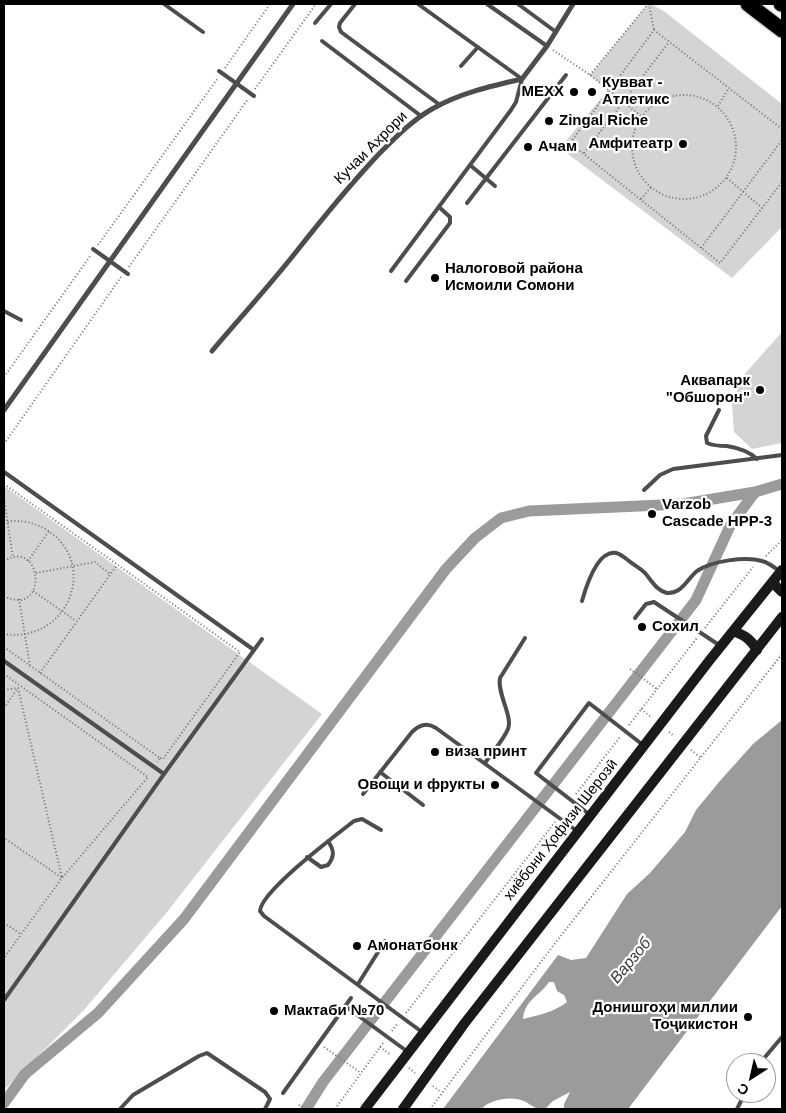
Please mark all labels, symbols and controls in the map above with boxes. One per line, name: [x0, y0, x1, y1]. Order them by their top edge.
place label: Кувват - Атлетикс: [602, 74, 669, 109]
place label: MEXX: [521, 83, 564, 101]
marker: MEXX: [568, 86, 580, 98]
marker: Кувват - Атлетикс: [586, 86, 598, 98]
street label: Кучаи Ахрори: [331, 108, 411, 188]
place label: Zingal Riche: [559, 112, 648, 130]
marker: Zingal Riche: [543, 115, 555, 127]
place label: Aмфитеатр: [588, 135, 673, 153]
place label: Ачам: [538, 138, 577, 156]
marker: Aмфитеатр: [677, 138, 689, 150]
marker: Ачам: [522, 141, 534, 153]
place label: Налоговой района Исмоили Сомони: [445, 260, 583, 295]
marker: Налоговой района Исмоили Сомони: [429, 272, 441, 284]
place label: Аквапарк "Обшорон": [666, 372, 750, 407]
marker: Аквапарк "Обшорон": [754, 384, 766, 396]
place label: Varzob Cascade HPP-3: [662, 496, 772, 531]
marker: Varzob Cascade HPP-3: [646, 508, 658, 520]
place label: Сохил: [652, 618, 699, 636]
marker: Сохил: [636, 621, 648, 633]
place label: виза принт: [445, 743, 527, 761]
marker: виза принт: [429, 746, 441, 758]
street label: хиёбони Ҳофизи Шерозӣ: [500, 756, 622, 904]
place label: Овощи и фрукты: [358, 776, 485, 794]
marker: Овощи и фрукты: [489, 779, 501, 791]
water label: Варзоб: [606, 934, 656, 988]
place label: Амонатбонк: [367, 937, 458, 955]
marker: Амонатбонк: [351, 940, 363, 952]
place label: Донишгоҳи миллии Тоҷикистон: [592, 999, 738, 1034]
place label: Мактаби №70: [284, 1002, 384, 1020]
marker: Мактаби №70: [268, 1005, 280, 1017]
marker: Донишгоҳи миллии Тоҷикистон: [742, 1011, 754, 1023]
north arrow: [726, 1053, 776, 1103]
text: С: [734, 1080, 752, 1099]

